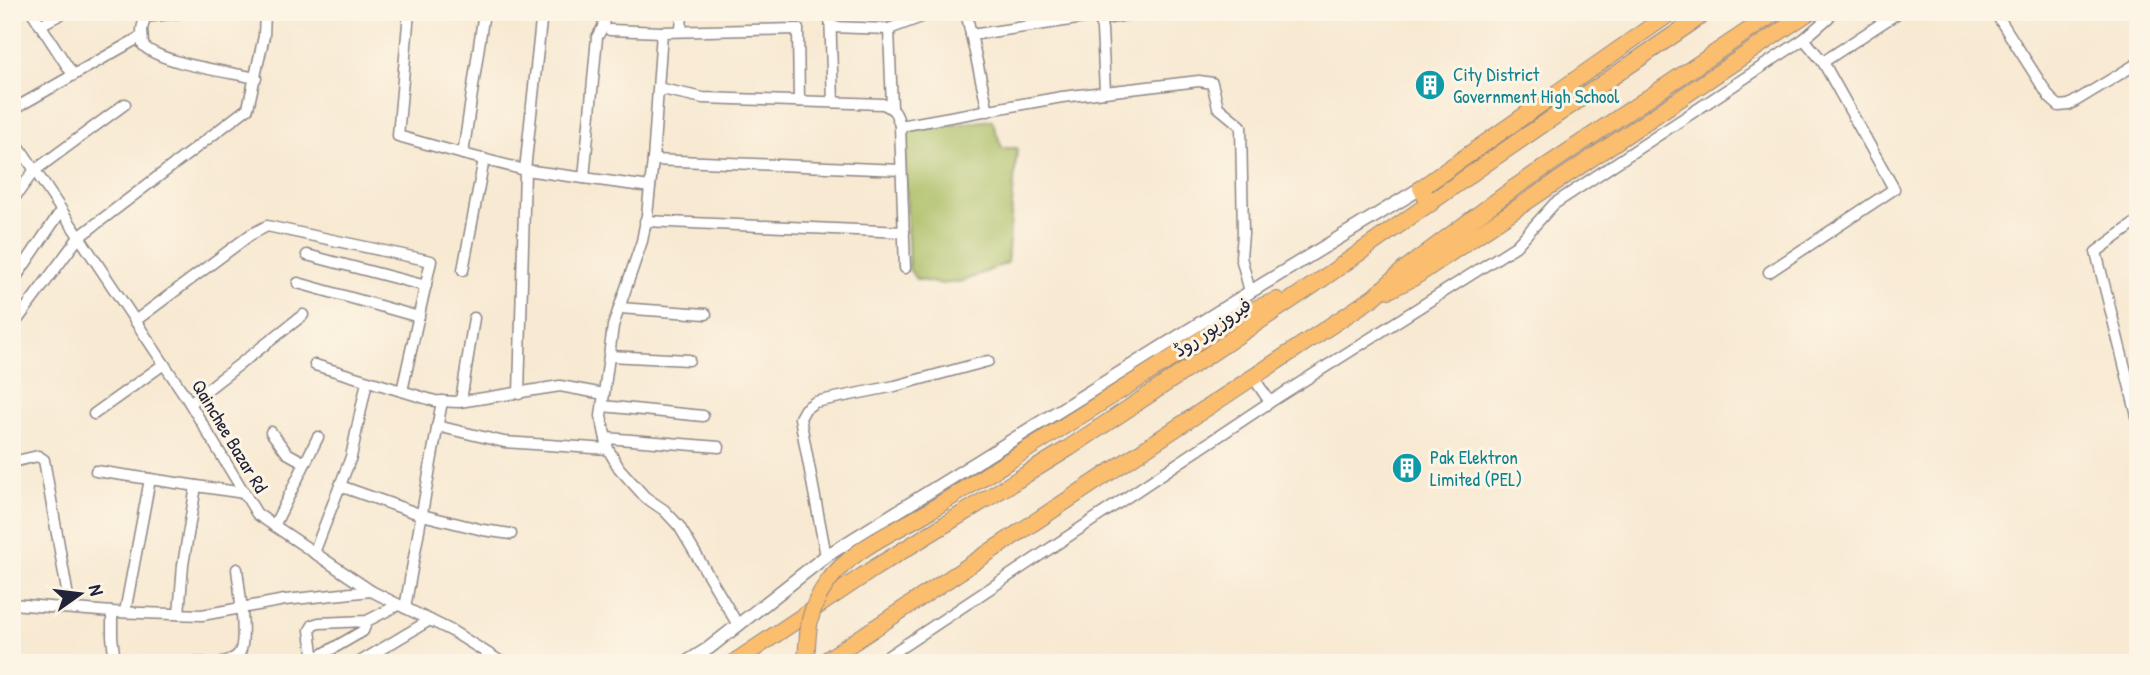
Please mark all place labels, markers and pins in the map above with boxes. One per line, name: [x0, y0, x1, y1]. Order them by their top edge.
place label: City District Government High School: [1453, 61, 1620, 109]
building icon: City District Government High School: [1413, 68, 1447, 102]
place label: Pak Elektron Limited (PEL): [1430, 444, 1522, 492]
building icon: Pak Elektron Limited (PEL): [1390, 451, 1424, 485]

